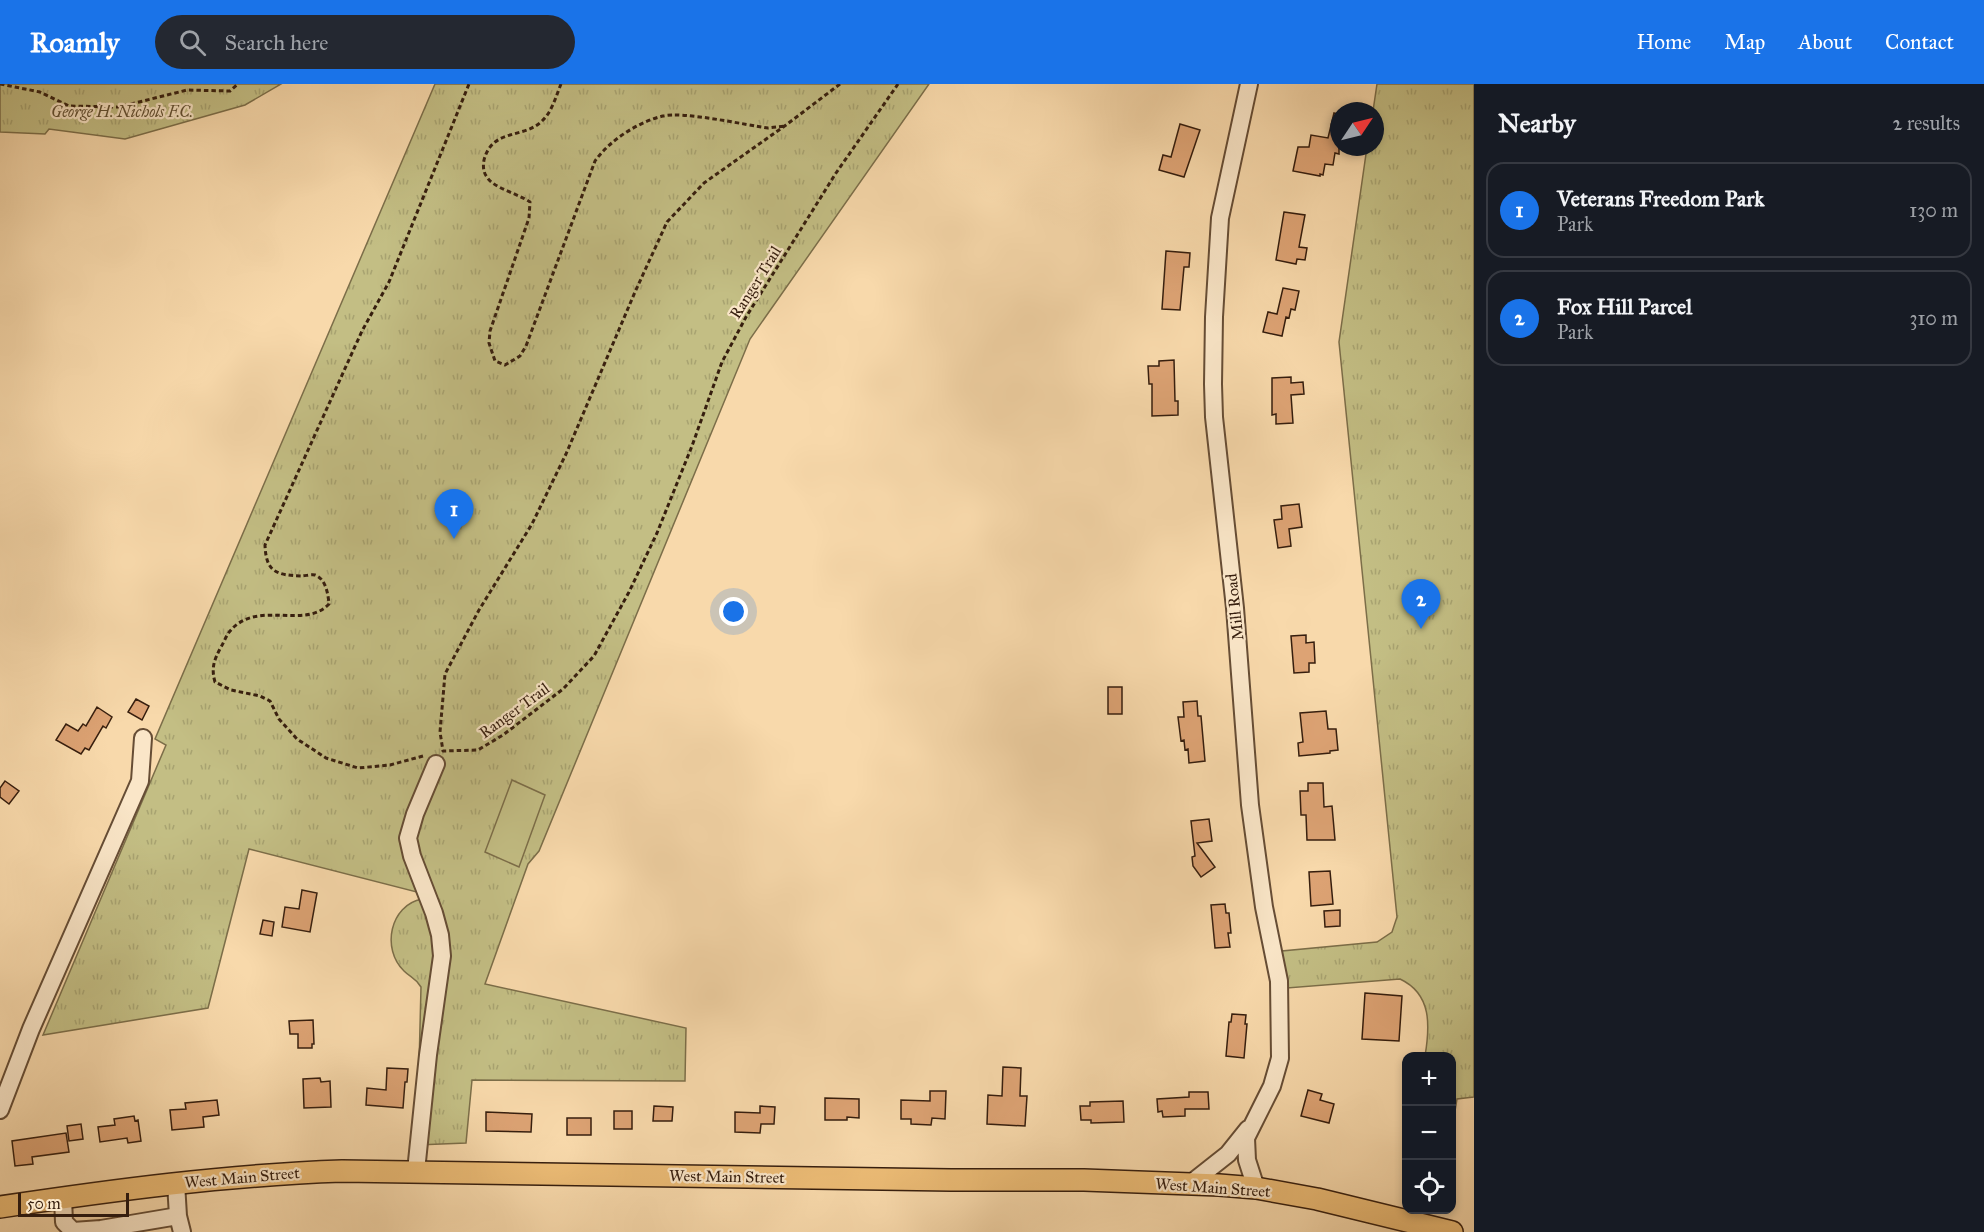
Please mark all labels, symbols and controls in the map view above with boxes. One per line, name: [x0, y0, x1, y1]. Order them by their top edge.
search box: [155, 15, 575, 69]
text: Roamly: [30, 25, 119, 60]
icon: search: [176, 26, 209, 59]
text: Search here: [224, 29, 328, 56]
text: Home: [1636, 29, 1691, 55]
text: Map: [1724, 29, 1765, 55]
text: About: [1798, 29, 1852, 55]
text: Contact: [1885, 29, 1954, 55]
park label: George H. Nichols F.C.: [51, 102, 193, 121]
north arrow: [1330, 102, 1384, 156]
text: Nearby: [1498, 107, 1576, 139]
text: 2 results: [1892, 111, 1960, 135]
text: Veterans Freedom Park: [1557, 185, 1765, 212]
text: 1: [1516, 198, 1523, 222]
text: 130 m: [1909, 198, 1958, 222]
text: Park: [1557, 212, 1593, 236]
street label: Ranger Trail: [726, 242, 786, 323]
text: Fox Hill Parcel: [1557, 293, 1692, 320]
text: 2: [1515, 306, 1524, 330]
text: 310 m: [1909, 306, 1958, 330]
text: Park: [1557, 320, 1593, 344]
pin: 1: [434, 490, 474, 539]
street label: Mill Road: [1222, 573, 1247, 641]
pin: 2: [1402, 580, 1440, 629]
your location: [719, 597, 748, 626]
street label: Ranger Trail: [475, 678, 554, 743]
map controls: [1402, 1052, 1456, 1214]
button: +: [1402, 1052, 1456, 1106]
button: −: [1402, 1106, 1456, 1160]
button: locate: [1402, 1160, 1456, 1214]
street label: West Main Street: [184, 1163, 301, 1192]
street label: West Main Street: [669, 1166, 785, 1187]
street label: West Main Street: [1155, 1174, 1272, 1201]
scale bar: [18, 1190, 129, 1218]
text: 50 m: [27, 1194, 61, 1213]

